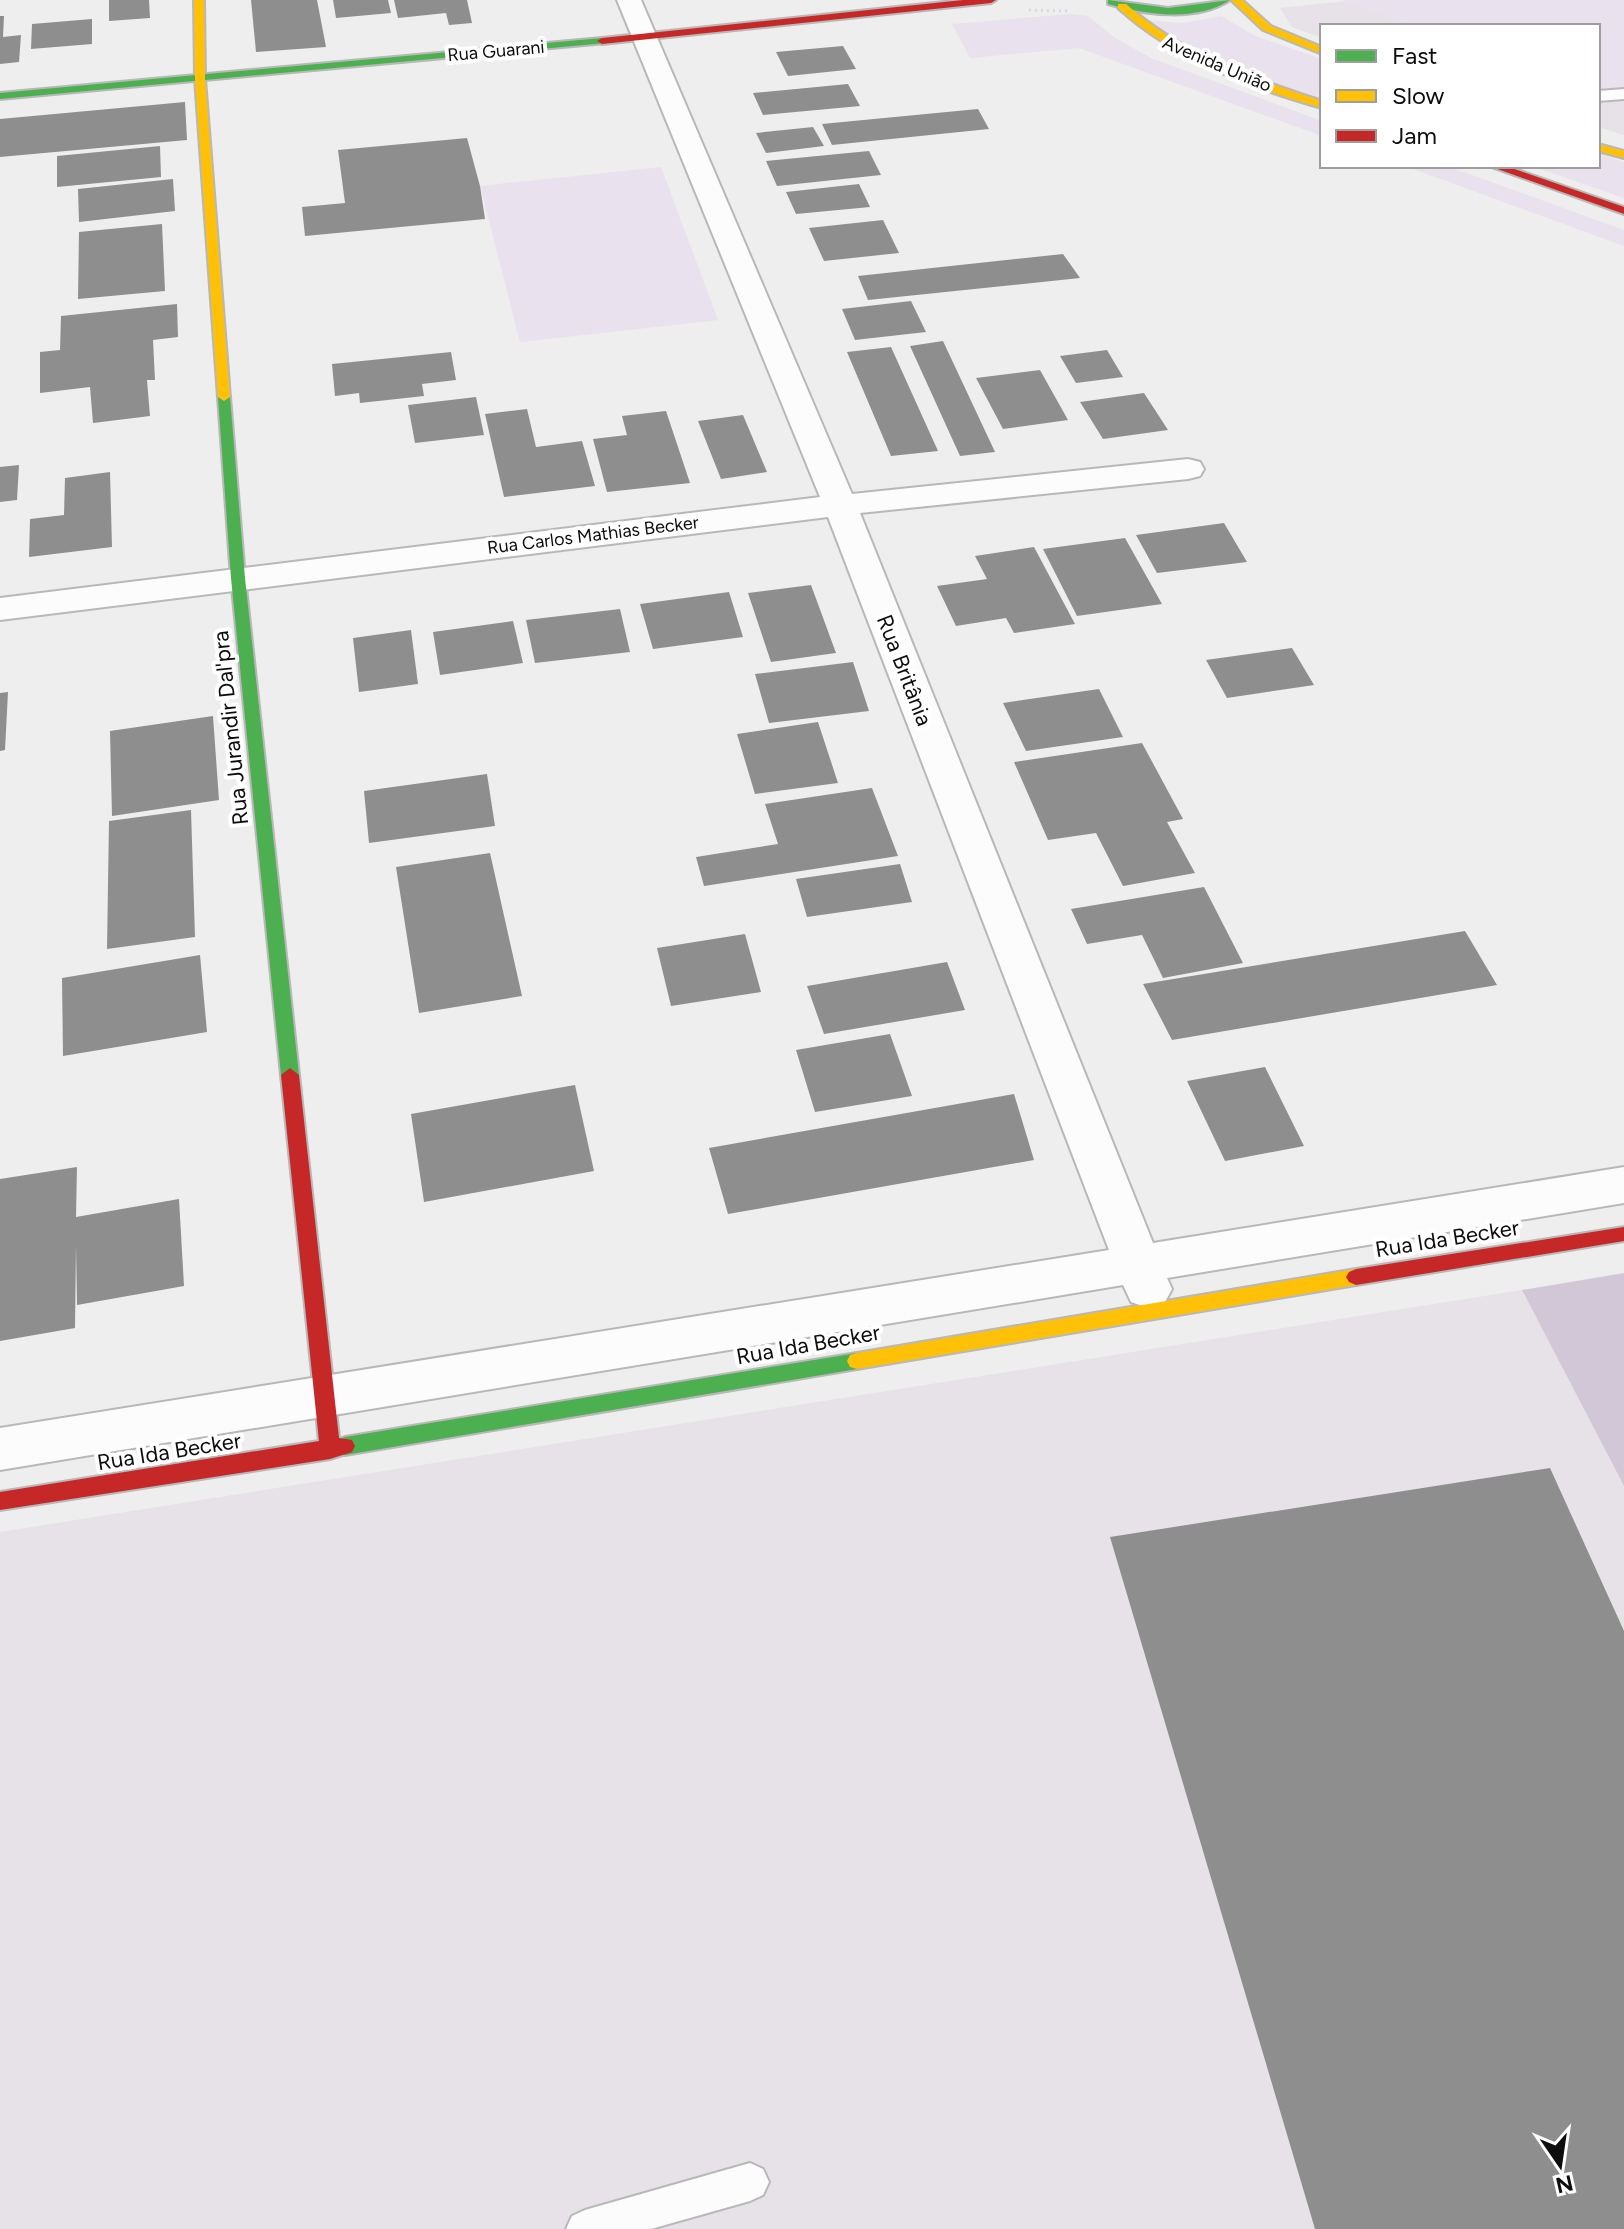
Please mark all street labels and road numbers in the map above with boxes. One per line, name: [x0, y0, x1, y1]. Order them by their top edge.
street label: Avenida União: [1159, 31, 1275, 97]
street label: Rua Guarani: [447, 36, 545, 66]
street label: Rua Carlos Mathias Becker: [486, 511, 700, 559]
street label: Rua Britânia: [871, 611, 938, 730]
street label: Rua Jurandir Dal'pra: [207, 629, 254, 827]
street label: Rua Ida Becker: [1373, 1214, 1522, 1263]
street label: Rua Ida Becker: [734, 1318, 883, 1370]
street label: Rua Ida Becker: [95, 1427, 244, 1476]

